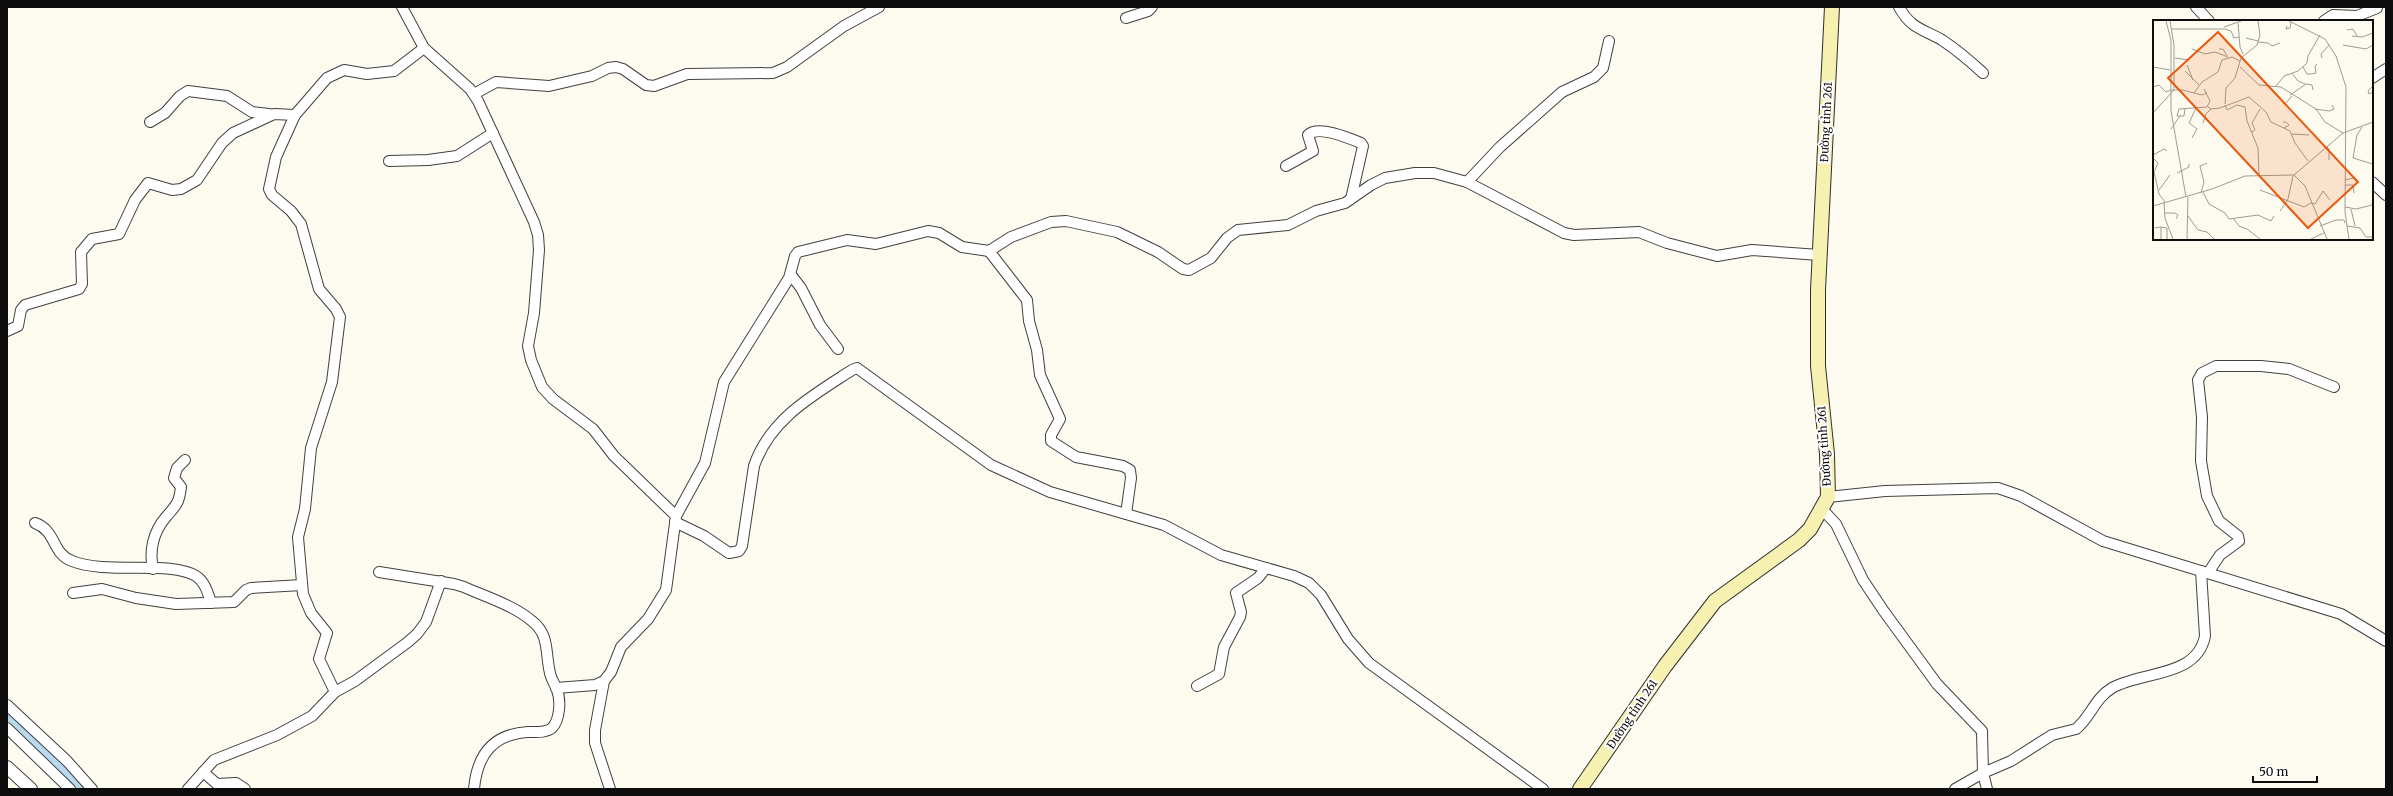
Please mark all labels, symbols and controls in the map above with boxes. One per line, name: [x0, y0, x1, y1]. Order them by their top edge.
inset map: [2153, 20, 2373, 240]
street label: Đường tỉnh 261: [1817, 81, 1835, 163]
street label: Đường tỉnh 261: [1814, 405, 1834, 487]
street label: Đường tỉnh 261: [1604, 677, 1660, 751]
scale bar: [2253, 758, 2317, 784]
text: 50 m: [2259, 764, 2288, 779]

